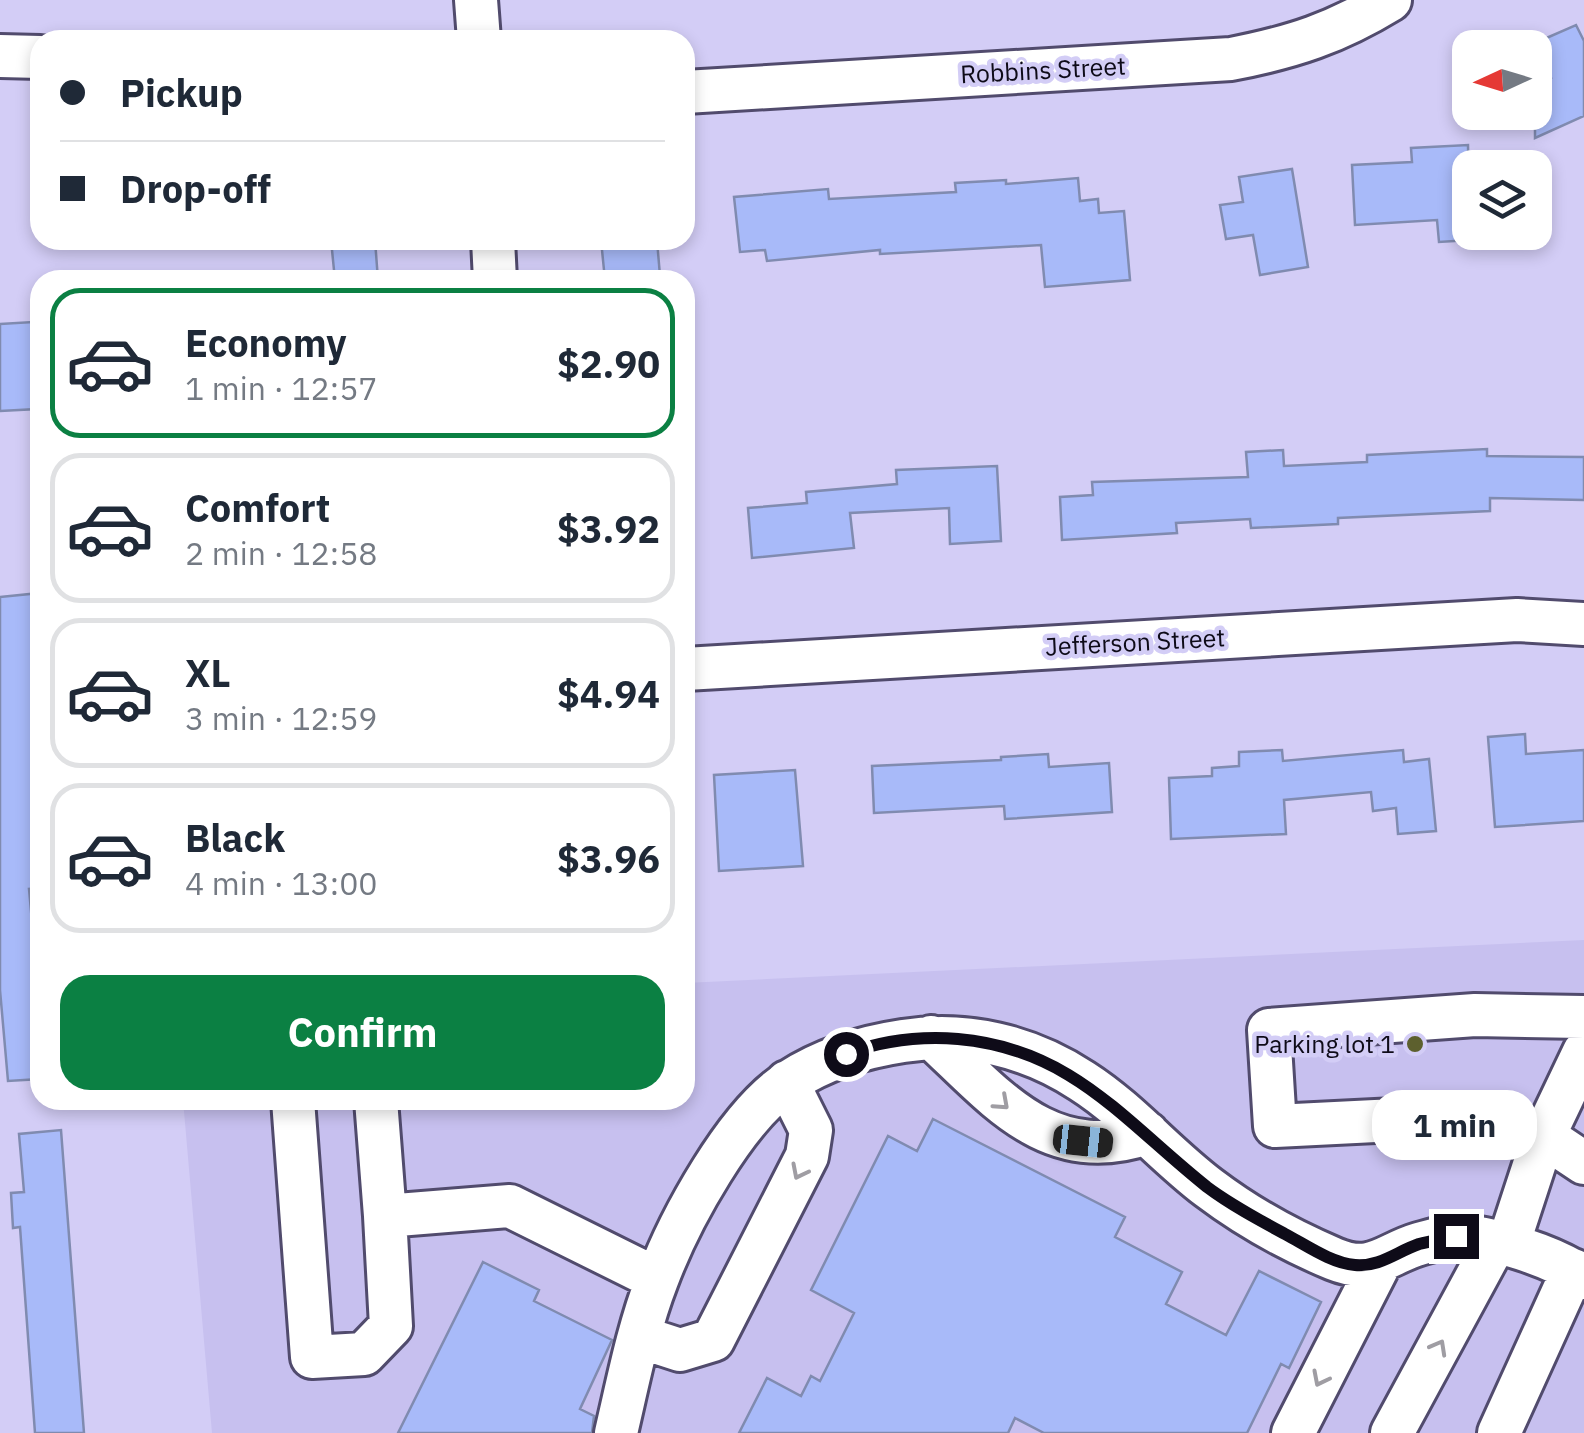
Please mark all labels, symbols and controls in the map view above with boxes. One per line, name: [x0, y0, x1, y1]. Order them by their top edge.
north arrow: [1452, 30, 1552, 130]
map controls: [1452, 30, 1552, 250]
street label: Robbins Street: [959, 49, 1127, 90]
text: Pickup: [120, 68, 243, 117]
button: layers: [1452, 150, 1552, 250]
text: Drop-off: [120, 164, 271, 213]
icon: car: [65, 318, 155, 408]
text: Economy: [185, 318, 347, 367]
text: $2.90: [557, 339, 660, 388]
text: 1 min · 12:57: [185, 367, 378, 409]
icon: car: [65, 483, 155, 573]
text: Comfort: [185, 483, 330, 532]
text: $3.92: [557, 504, 660, 553]
text: 2 min · 12:58: [185, 532, 378, 574]
street label: Jefferson Street: [1044, 620, 1226, 663]
icon: car: [65, 648, 155, 738]
text: XL: [185, 648, 231, 697]
text: $4.94: [557, 669, 660, 718]
text: 3 min · 12:59: [185, 697, 378, 739]
icon: car: [65, 813, 155, 903]
text: Black: [185, 813, 285, 862]
text: $3.96: [557, 834, 660, 883]
text: 4 min · 13:00: [185, 862, 378, 904]
button: Confirm: [60, 975, 665, 1090]
place label: Parking lot 1: [1254, 1027, 1395, 1060]
route start: [824, 1032, 869, 1077]
marker: Parking lot 1: [1404, 1033, 1426, 1055]
one-way arrow: [990, 1091, 1009, 1109]
callout: 1 min: [1374, 1091, 1538, 1161]
text: 1 min: [1413, 1104, 1496, 1146]
car: [1052, 1123, 1114, 1159]
one-way arrow: [792, 1161, 811, 1179]
route end: [1434, 1214, 1479, 1259]
one-way arrow: [1426, 1340, 1446, 1358]
one-way arrow: [1313, 1369, 1332, 1387]

